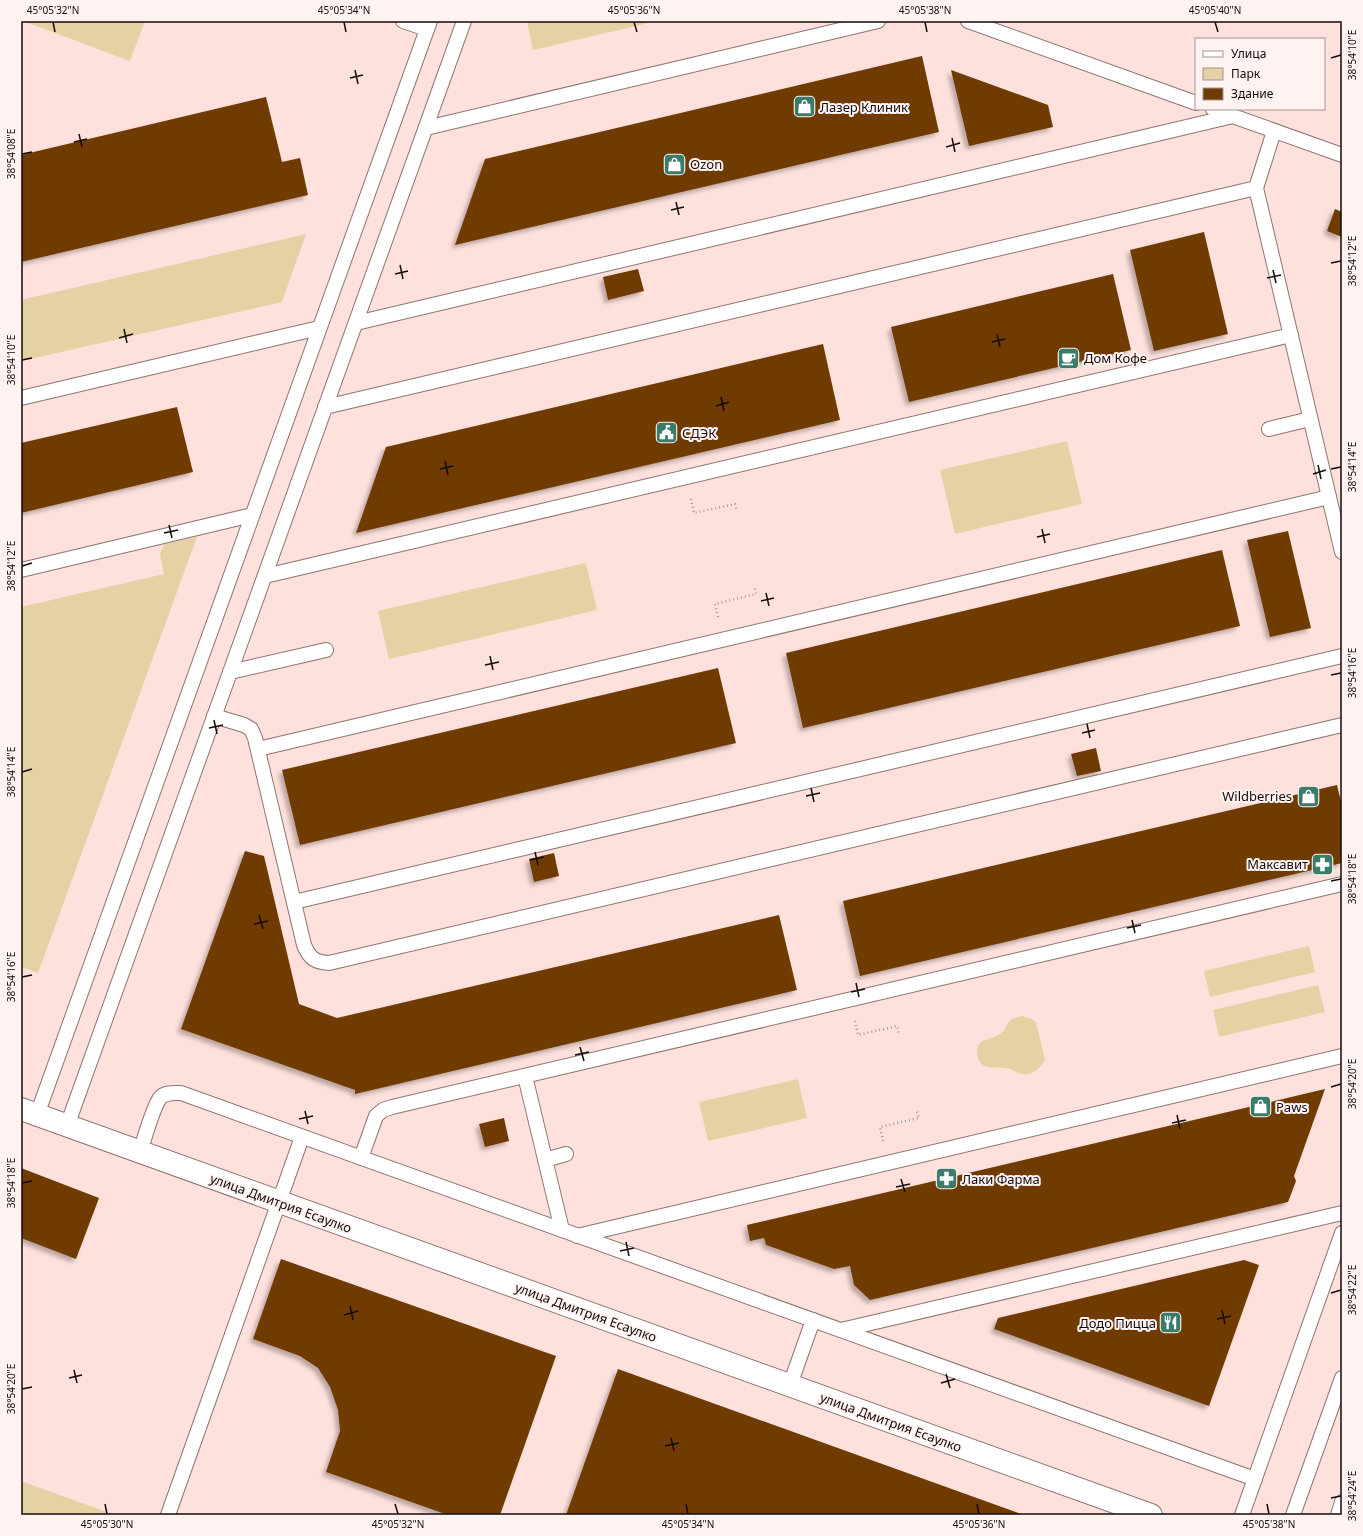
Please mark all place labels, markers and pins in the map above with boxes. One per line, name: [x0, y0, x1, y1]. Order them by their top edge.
shop icon: Лазер Клиник: [792, 94, 818, 120]
place label: Лазер Клиник: [820, 98, 908, 116]
shop icon: Ozon: [661, 151, 687, 177]
place label: Ozon: [690, 155, 722, 173]
cafe icon: Дом Кофе: [1055, 345, 1081, 371]
place label: Дом Кофе: [1084, 349, 1147, 367]
public building icon: СДЭК: [654, 420, 680, 446]
place label: СДЭК: [682, 424, 716, 442]
shop icon: Wildberries: [1295, 783, 1321, 809]
place label: Wildberries: [1222, 787, 1292, 805]
pharmacy icon: Максавит: [1310, 851, 1336, 877]
place label: Максавит: [1247, 855, 1308, 873]
shop icon: Paws: [1248, 1094, 1274, 1120]
place label: Paws: [1276, 1098, 1308, 1116]
pharmacy icon: Лаки Фарма: [934, 1166, 960, 1192]
place label: Лаки Фарма: [962, 1170, 1040, 1188]
restaurant icon: Додо Пицца: [1158, 1310, 1184, 1336]
place label: Додо Пицца: [1079, 1314, 1156, 1332]

